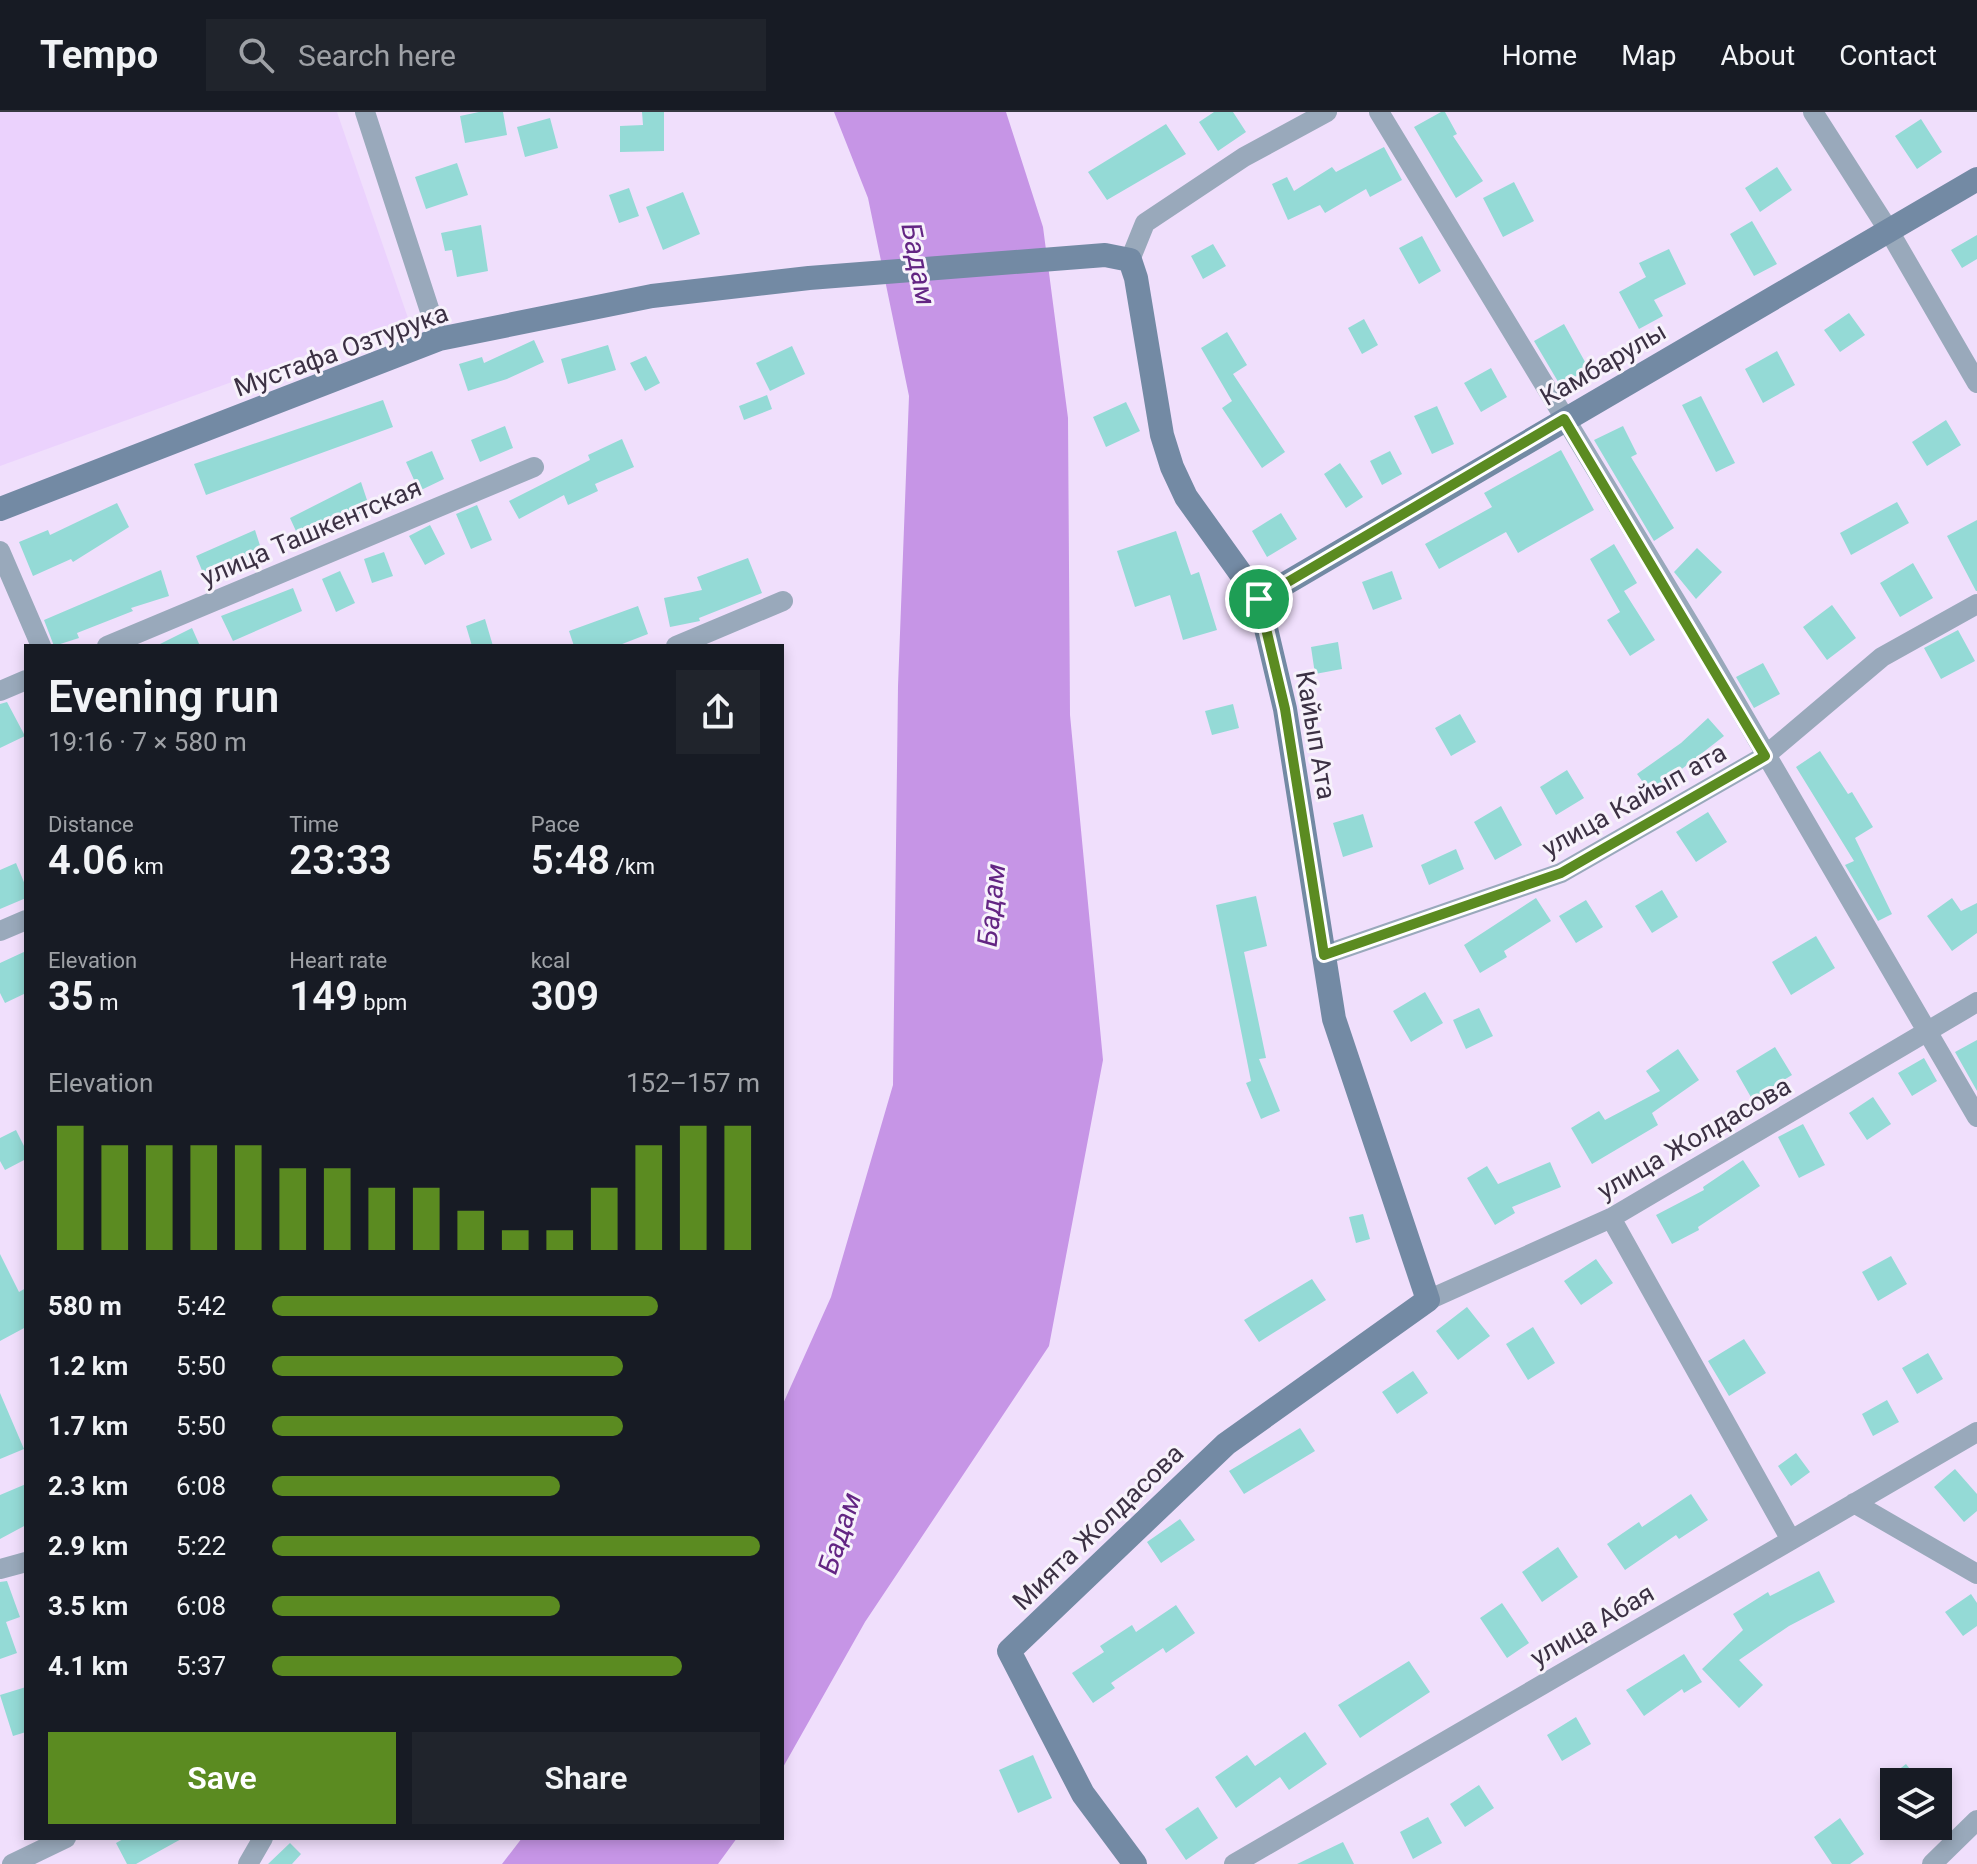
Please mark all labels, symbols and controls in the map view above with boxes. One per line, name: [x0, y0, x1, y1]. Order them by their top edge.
search box: [206, 19, 766, 91]
text: Tempo: [40, 33, 158, 77]
icon: search: [234, 33, 278, 77]
text: Search here: [298, 38, 456, 73]
text: Home: [1502, 39, 1577, 72]
text: Map: [1621, 39, 1677, 72]
text: About: [1721, 39, 1795, 72]
text: Contact: [1839, 39, 1937, 72]
water label: Бадам: [894, 220, 943, 308]
street label: Мустафа Озтурука: [230, 297, 452, 403]
street label: Камбарулы: [1535, 316, 1671, 412]
street label: улица Ташкентская: [196, 472, 426, 592]
pin: [1225, 565, 1293, 633]
icon: arrive: [1237, 577, 1281, 621]
street label: Кайып Ата: [1290, 668, 1342, 802]
button: share: [676, 670, 760, 754]
text: Evening run: [48, 671, 279, 723]
text: 19:16 · 7 × 580 m: [48, 727, 247, 757]
street label: улица Кайып ата: [1537, 737, 1731, 863]
text: Distance: [48, 812, 134, 837]
text: Time: [289, 812, 339, 837]
text: Pace: [531, 812, 580, 837]
text: 4.06: [48, 837, 128, 884]
text: 23:33: [289, 837, 392, 884]
text: 5:48: [531, 837, 610, 884]
text: km: [128, 854, 164, 879]
text: /km: [610, 854, 655, 879]
water label: Бадам: [971, 862, 1012, 948]
text: Elevation: [48, 948, 137, 973]
text: Heart rate: [289, 948, 387, 973]
text: kcal: [531, 948, 570, 973]
text: 35: [48, 973, 94, 1020]
text: 149: [289, 973, 358, 1020]
text: 309: [531, 973, 599, 1020]
text: m: [94, 990, 118, 1015]
text: bpm: [358, 990, 407, 1015]
text: Elevation: [48, 1068, 153, 1098]
text: 152–157 m: [626, 1068, 760, 1098]
street label: улица Жолдасова: [1592, 1070, 1796, 1206]
text: 580 m: [48, 1291, 122, 1321]
text: 5:42: [176, 1291, 226, 1321]
text: 1.2 km: [48, 1351, 128, 1381]
text: 5:50: [176, 1351, 226, 1381]
text: 1.7 km: [48, 1411, 128, 1441]
text: 5:50: [176, 1411, 226, 1441]
street label: Мията Жолдасова: [1007, 1438, 1189, 1616]
text: 2.3 km: [48, 1471, 128, 1501]
text: 6:08: [176, 1471, 226, 1501]
water label: Бадам: [811, 1488, 868, 1578]
text: 2.9 km: [48, 1531, 128, 1561]
text: 5:22: [176, 1531, 226, 1561]
street label: улица Абая: [1525, 1578, 1659, 1672]
text: 3.5 km: [48, 1591, 128, 1621]
text: 6:08: [176, 1591, 226, 1621]
text: 4.1 km: [48, 1651, 128, 1681]
text: 5:37: [176, 1651, 226, 1681]
button: Save: [48, 1732, 396, 1824]
button: Share: [412, 1732, 760, 1824]
map controls: [1880, 1768, 1952, 1840]
button: layers: [1880, 1768, 1952, 1840]

